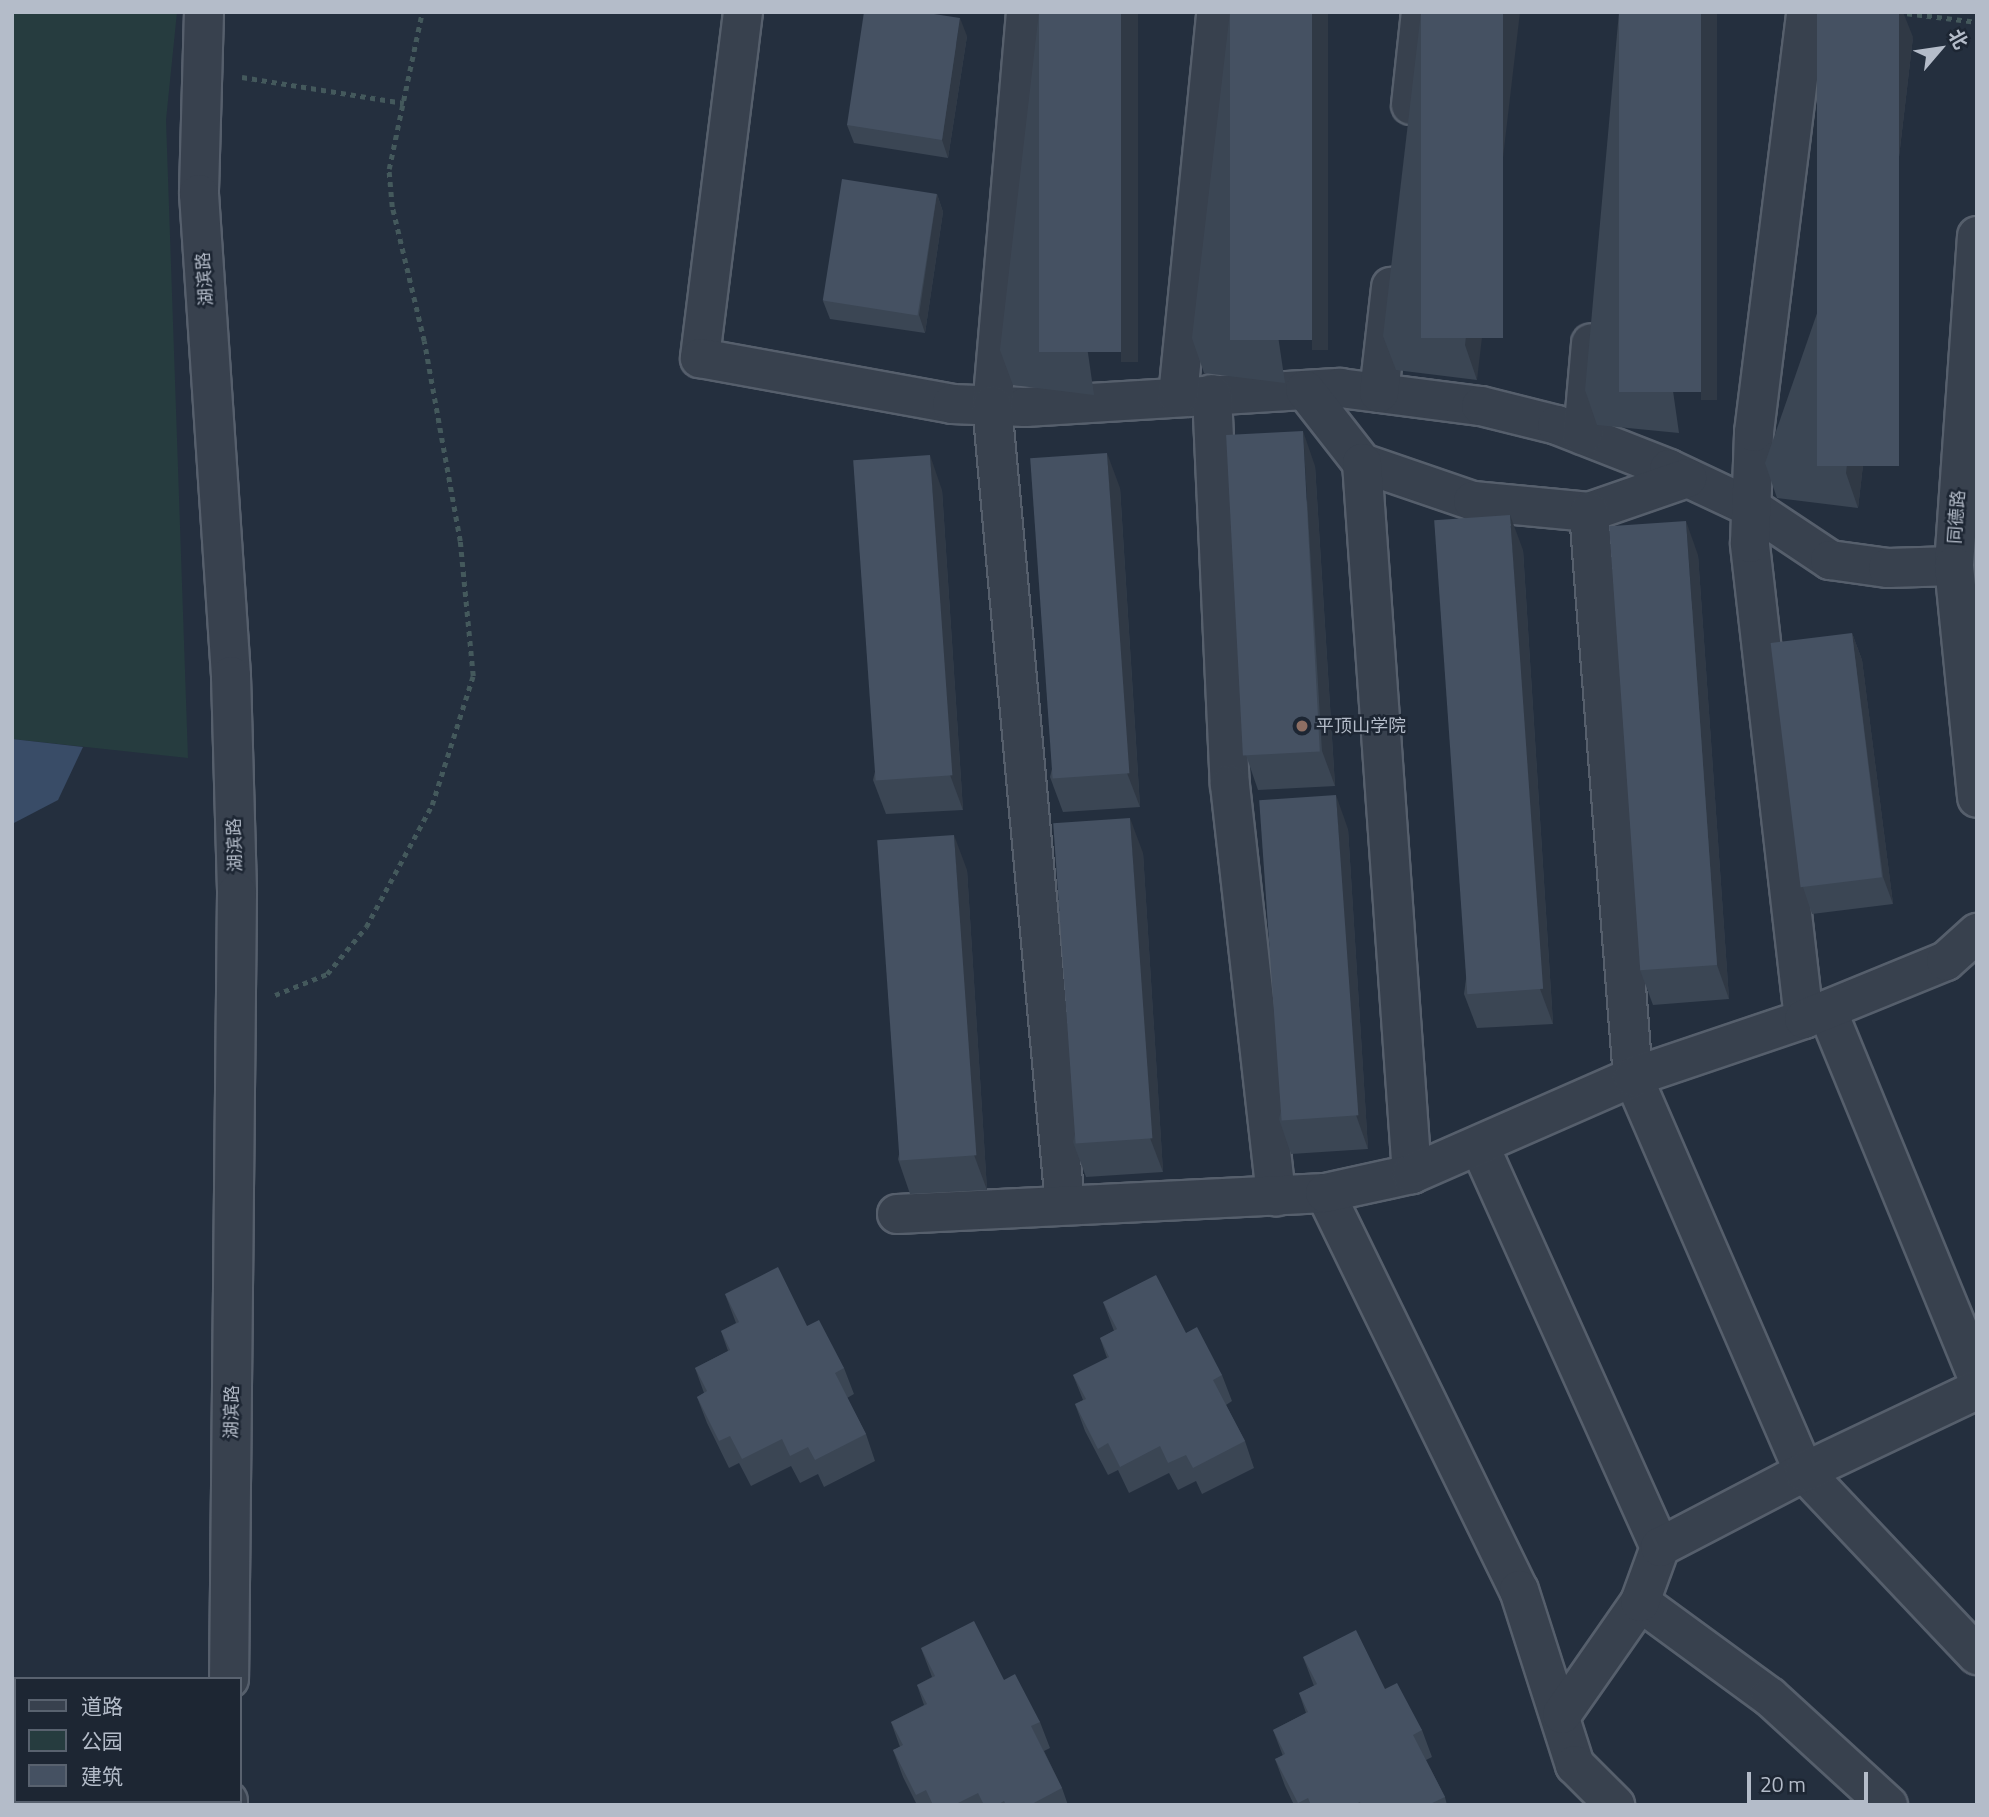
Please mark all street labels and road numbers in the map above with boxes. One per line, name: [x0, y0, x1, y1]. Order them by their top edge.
street label: 湖滨路: [192, 251, 218, 307]
street label: 同德路: [1944, 489, 1970, 545]
street label: 湖滨路: [223, 818, 247, 872]
street label: 湖滨路: [221, 1385, 243, 1439]

